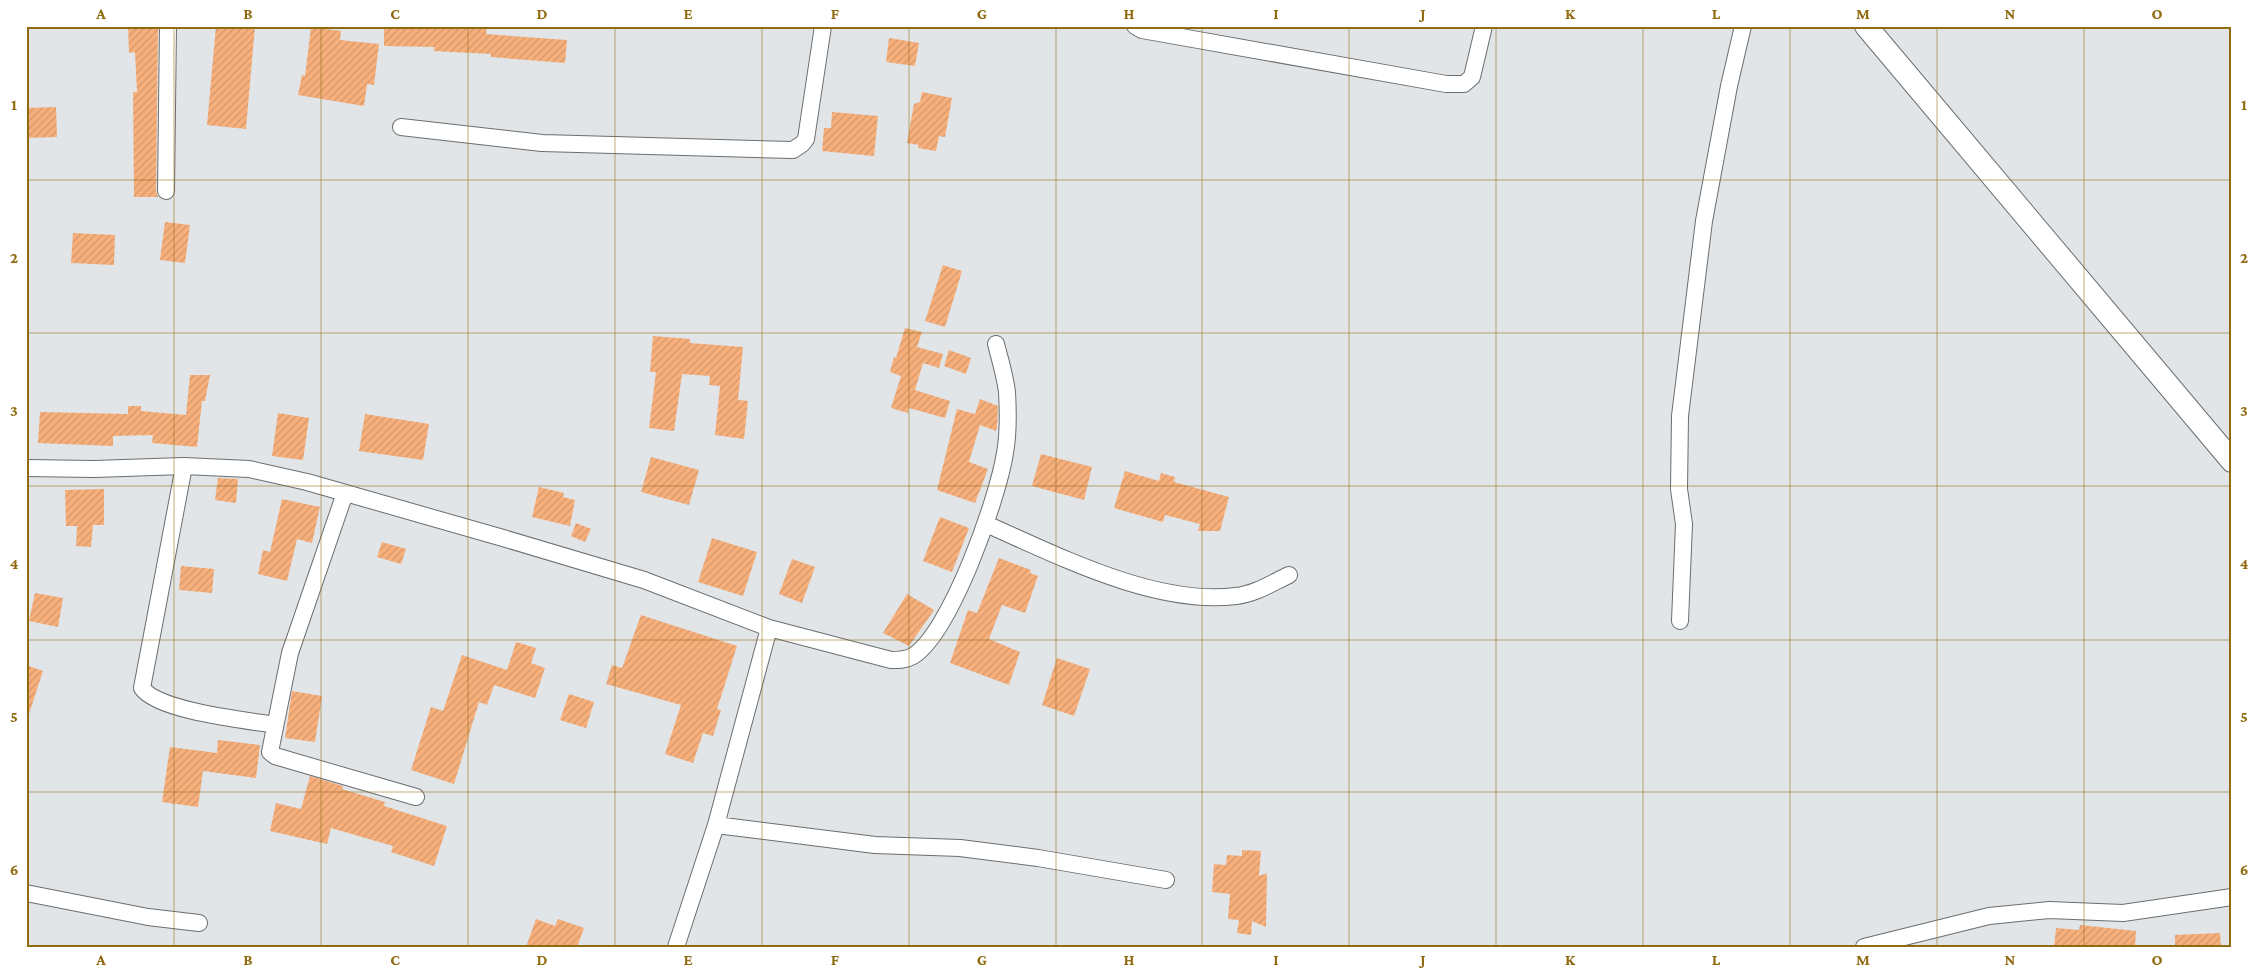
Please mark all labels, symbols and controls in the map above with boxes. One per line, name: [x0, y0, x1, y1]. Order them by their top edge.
text: A: [95, 5, 106, 22]
text: B: [243, 5, 253, 22]
text: C: [390, 5, 400, 22]
text: D: [536, 5, 548, 22]
text: E: [683, 5, 693, 22]
text: F: [831, 5, 840, 22]
text: G: [977, 5, 987, 22]
text: H: [1124, 5, 1135, 22]
text: I: [1273, 5, 1279, 22]
text: J: [1418, 5, 1426, 22]
text: K: [1565, 5, 1576, 22]
text: L: [1712, 5, 1721, 22]
text: M: [1856, 5, 1870, 22]
text: N: [2005, 5, 2016, 22]
text: O: [2151, 5, 2163, 22]
text: 1: [11, 96, 17, 113]
text: 1: [2241, 96, 2247, 113]
text: 2: [10, 249, 18, 266]
text: 2: [2240, 249, 2248, 266]
text: 3: [10, 402, 18, 419]
text: 3: [2240, 402, 2248, 419]
text: 4: [10, 555, 19, 572]
text: 4: [2240, 555, 2249, 572]
text: 5: [10, 708, 18, 725]
text: 5: [2240, 708, 2248, 725]
text: 6: [10, 861, 18, 878]
text: 6: [2240, 861, 2248, 878]
text: A: [95, 951, 106, 968]
text: B: [243, 951, 253, 968]
text: C: [390, 951, 400, 968]
text: D: [536, 951, 548, 968]
text: E: [683, 951, 693, 968]
text: F: [831, 951, 840, 968]
text: G: [977, 951, 987, 968]
text: H: [1124, 951, 1135, 968]
text: I: [1273, 951, 1279, 968]
text: J: [1418, 951, 1426, 968]
text: K: [1565, 951, 1576, 968]
text: L: [1712, 951, 1721, 968]
text: M: [1856, 951, 1870, 968]
text: N: [2005, 951, 2016, 968]
text: O: [2151, 951, 2163, 968]

